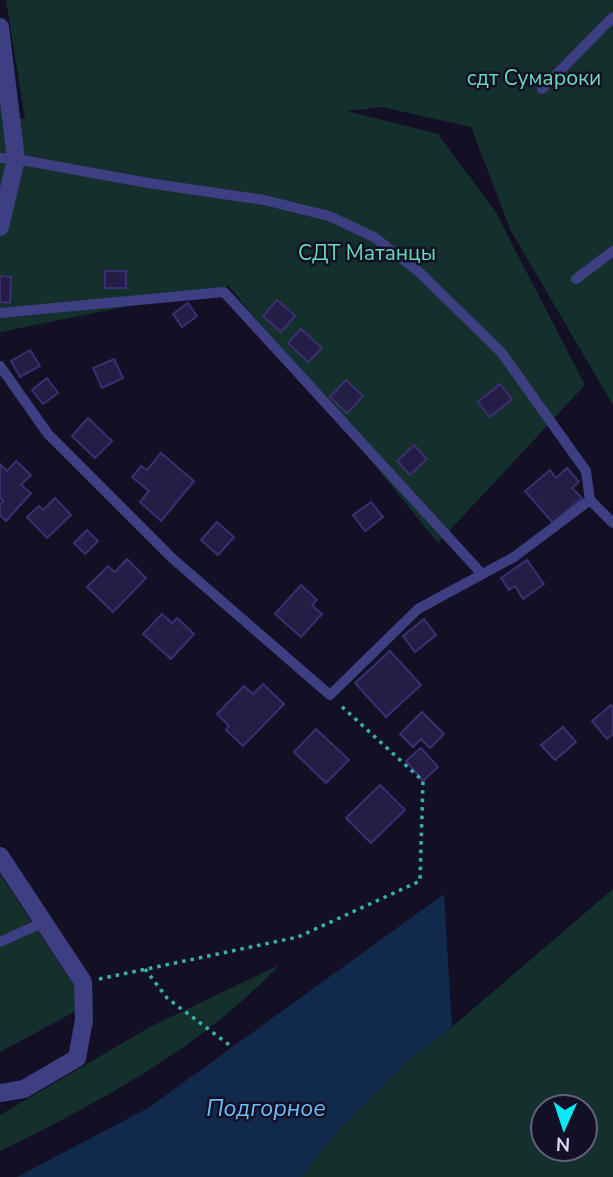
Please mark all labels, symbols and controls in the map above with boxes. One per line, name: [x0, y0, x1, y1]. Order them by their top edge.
park label: сдт Сумароки: [467, 64, 601, 92]
park label: СДТ Матанцы: [298, 239, 436, 267]
water label: Подгорное: [206, 1093, 326, 1124]
north arrow: [529, 1093, 599, 1163]
text: N: [555, 1131, 571, 1157]

